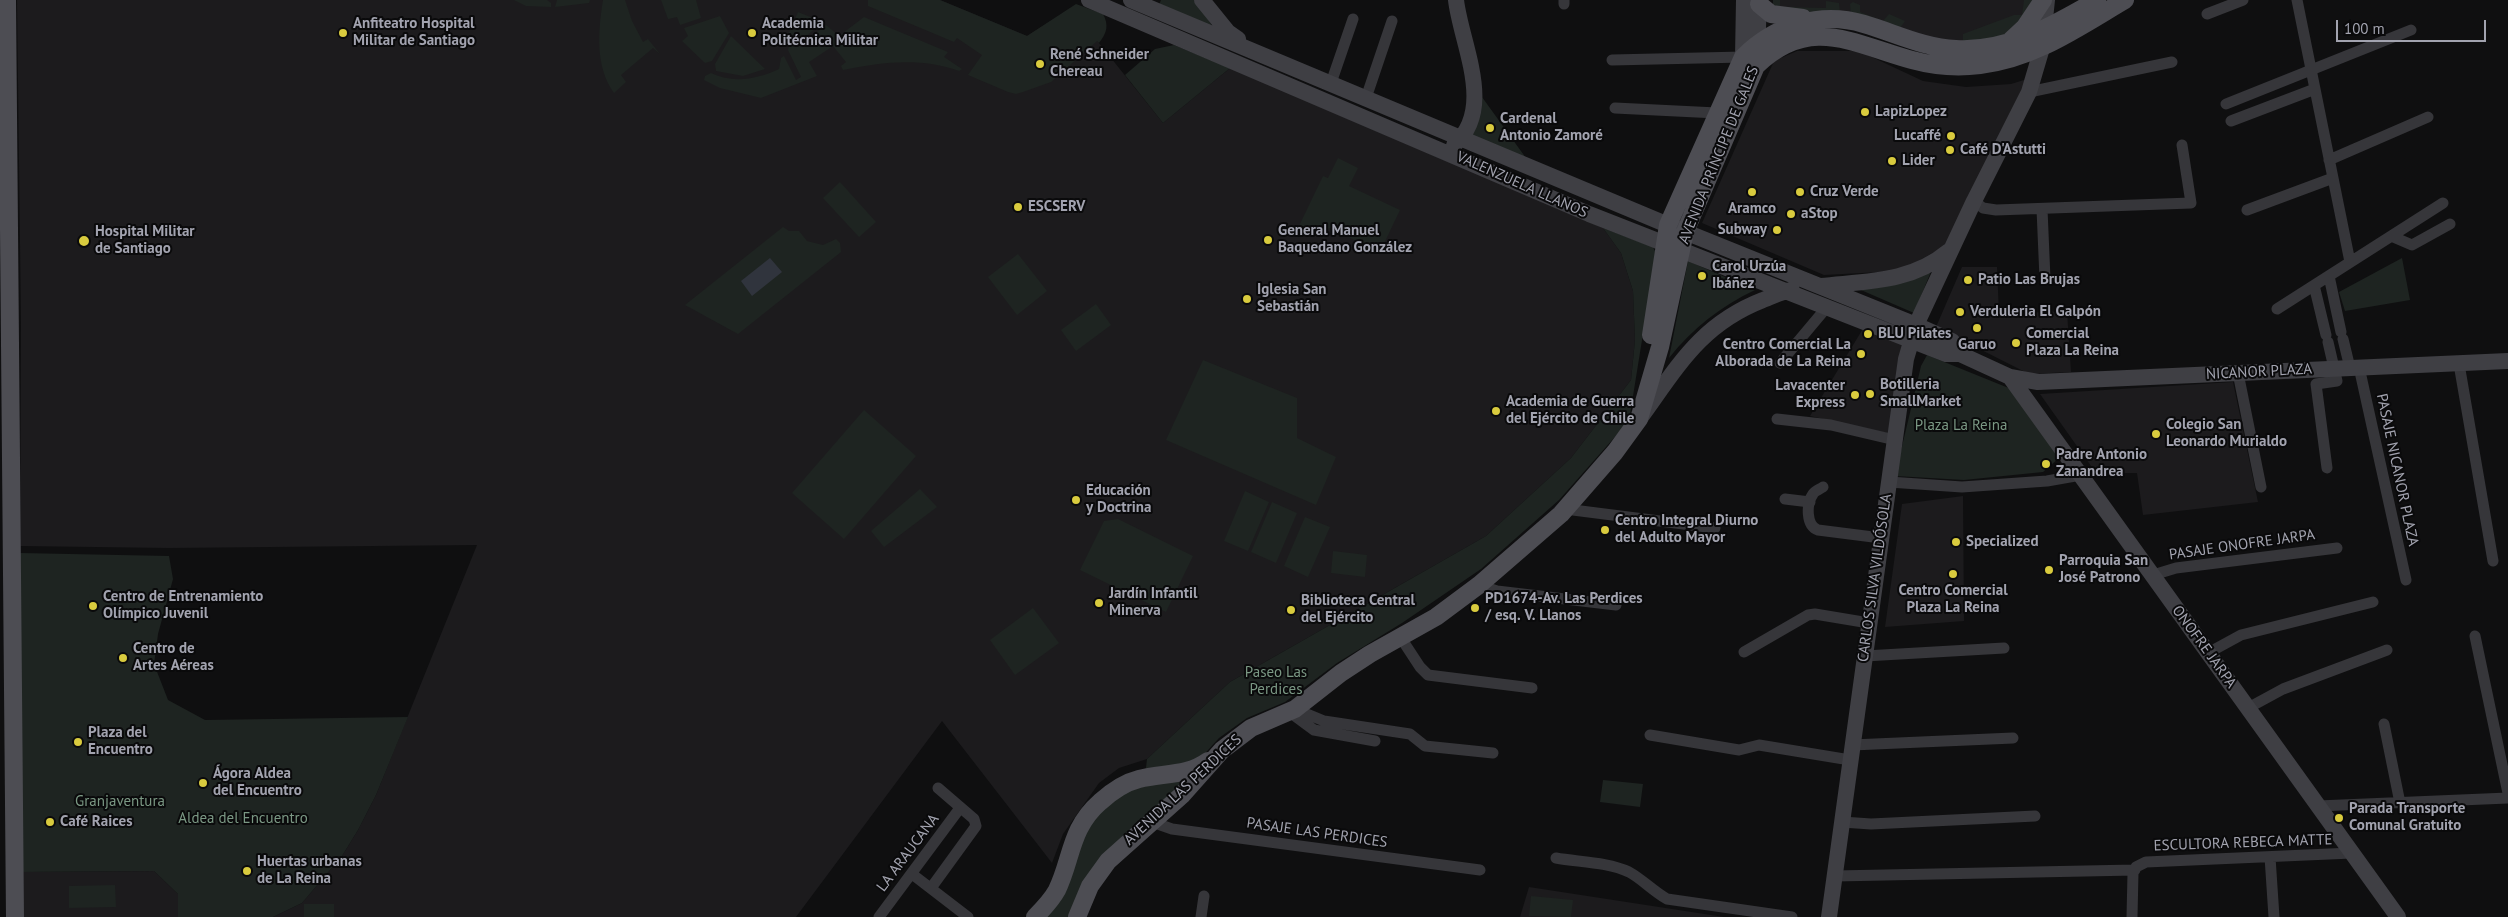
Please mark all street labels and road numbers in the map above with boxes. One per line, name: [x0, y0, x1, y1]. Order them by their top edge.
street label: AVENIDA PRÍNCIPE DE GALES: [1675, 64, 1763, 246]
street label: VALENZUELA LLANOS: [1454, 148, 1590, 222]
street label: NICANOR PLAZA: [2206, 360, 2312, 384]
street label: PASAJE NICANOR PLAZA: [2372, 392, 2422, 548]
street label: CARLOS SILVA VILDÓSOLA: [1854, 493, 1896, 663]
street label: PASAJE ONOFRE JARPA: [2168, 526, 2316, 564]
street label: ONOFRE JARPA: [2168, 602, 2240, 692]
street label: AVENIDA LAS PERDICES: [1121, 731, 1245, 849]
street label: LA ARAUCANA: [873, 811, 943, 895]
street label: PASAJE LAS PERDICES: [1245, 814, 1389, 852]
street label: ESCULTORA REBECA MATTE: [2153, 831, 2333, 855]

